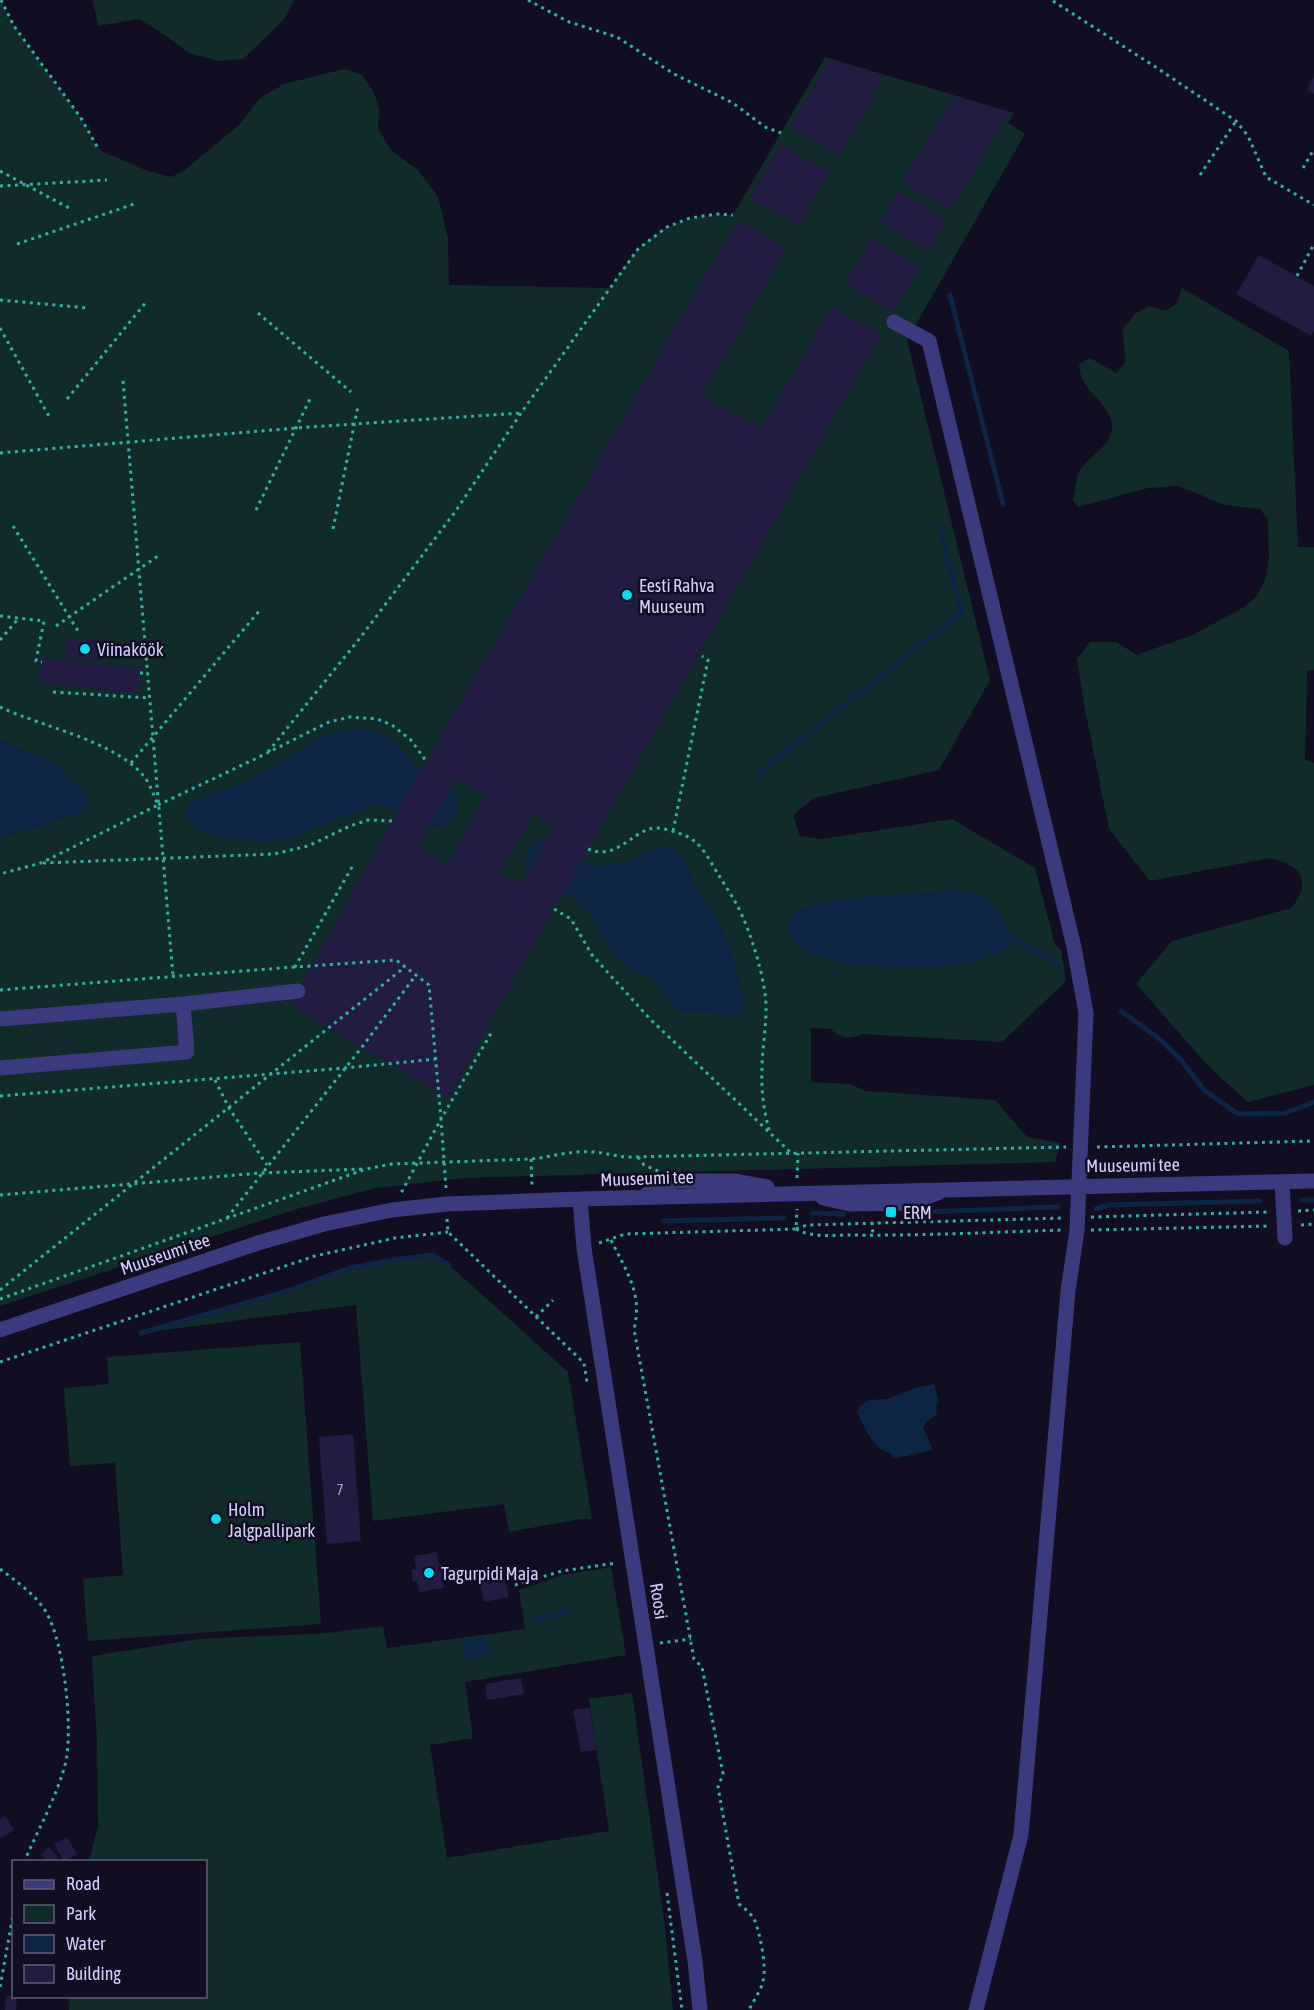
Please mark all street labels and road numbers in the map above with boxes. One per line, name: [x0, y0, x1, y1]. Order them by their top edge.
street label: Muuseumi tee: [1086, 1154, 1180, 1176]
street label: Muuseumi tee: [600, 1166, 694, 1190]
street label: Muuseumi tee: [117, 1229, 213, 1279]
street label: Roosi: [646, 1581, 672, 1621]

